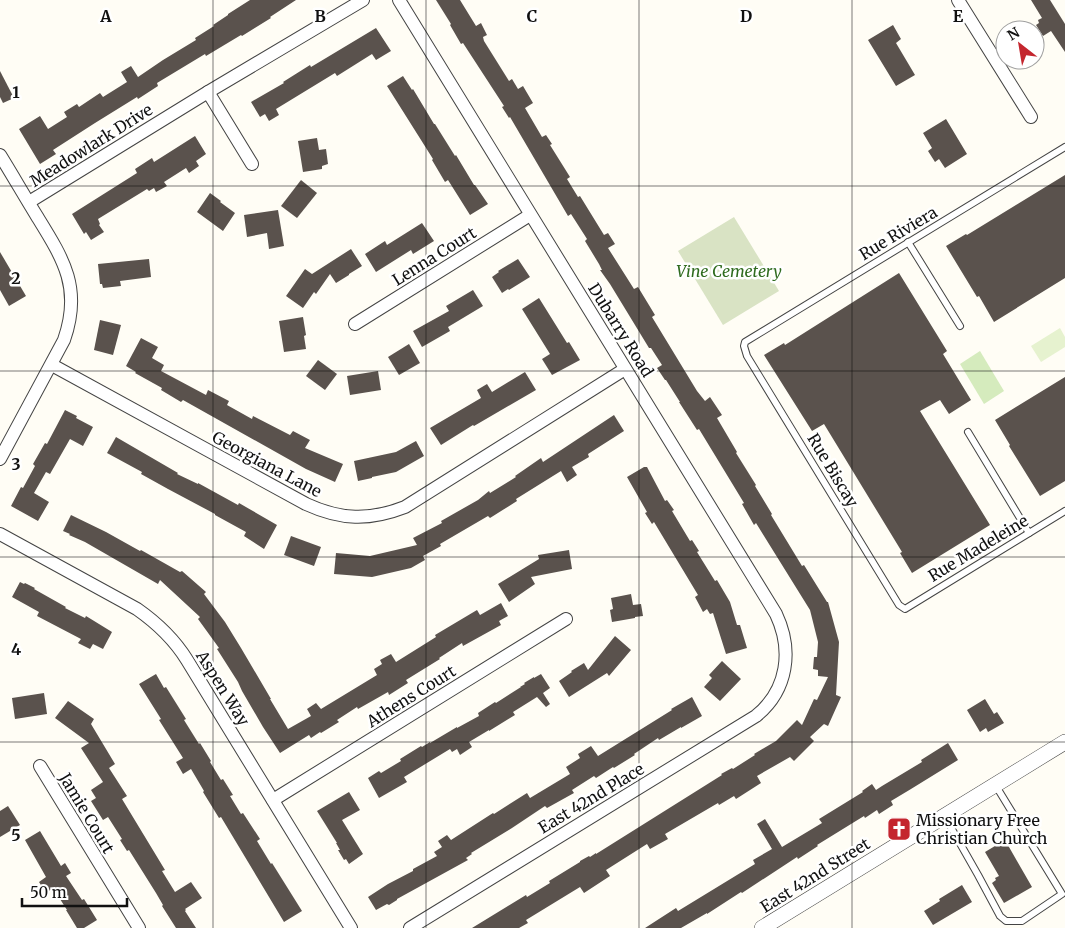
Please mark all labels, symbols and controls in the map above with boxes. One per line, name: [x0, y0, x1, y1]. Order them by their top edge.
text: A: [99, 6, 112, 26]
text: B: [314, 6, 326, 26]
text: C: [527, 6, 537, 26]
text: D: [740, 6, 752, 26]
text: E: [953, 6, 964, 26]
north arrow: [995, 20, 1045, 70]
text: N: [1004, 23, 1023, 44]
text: 1: [12, 82, 20, 102]
street label: Meadowlark Drive: [26, 99, 156, 191]
street label: Rue Riviera: [855, 202, 941, 264]
street label: Lenna Court: [388, 222, 480, 290]
park label: Vine Cemetery: [676, 261, 782, 281]
text: 2: [11, 268, 21, 288]
street label: Dubarry Road: [584, 279, 658, 381]
street label: Georgiana Lane: [209, 427, 325, 501]
street label: Rue Biscay: [803, 430, 863, 511]
text: 3: [11, 454, 21, 474]
street label: Rue Madeleine: [924, 510, 1032, 586]
text: 4: [11, 639, 21, 659]
street label: Aspen Way: [191, 646, 254, 730]
street label: Athens Court: [362, 660, 460, 732]
street label: East 42nd Place: [535, 759, 647, 837]
street label: Jamie Court: [55, 768, 119, 857]
place label: Missionary Free Christian Church: [916, 810, 1048, 848]
church icon: Missionary Free Christian Church: [886, 816, 912, 842]
text: 5: [11, 825, 21, 845]
street label: East 42nd Street: [756, 833, 874, 917]
scale bar: [22, 876, 128, 908]
text: 50 m: [30, 883, 67, 902]

